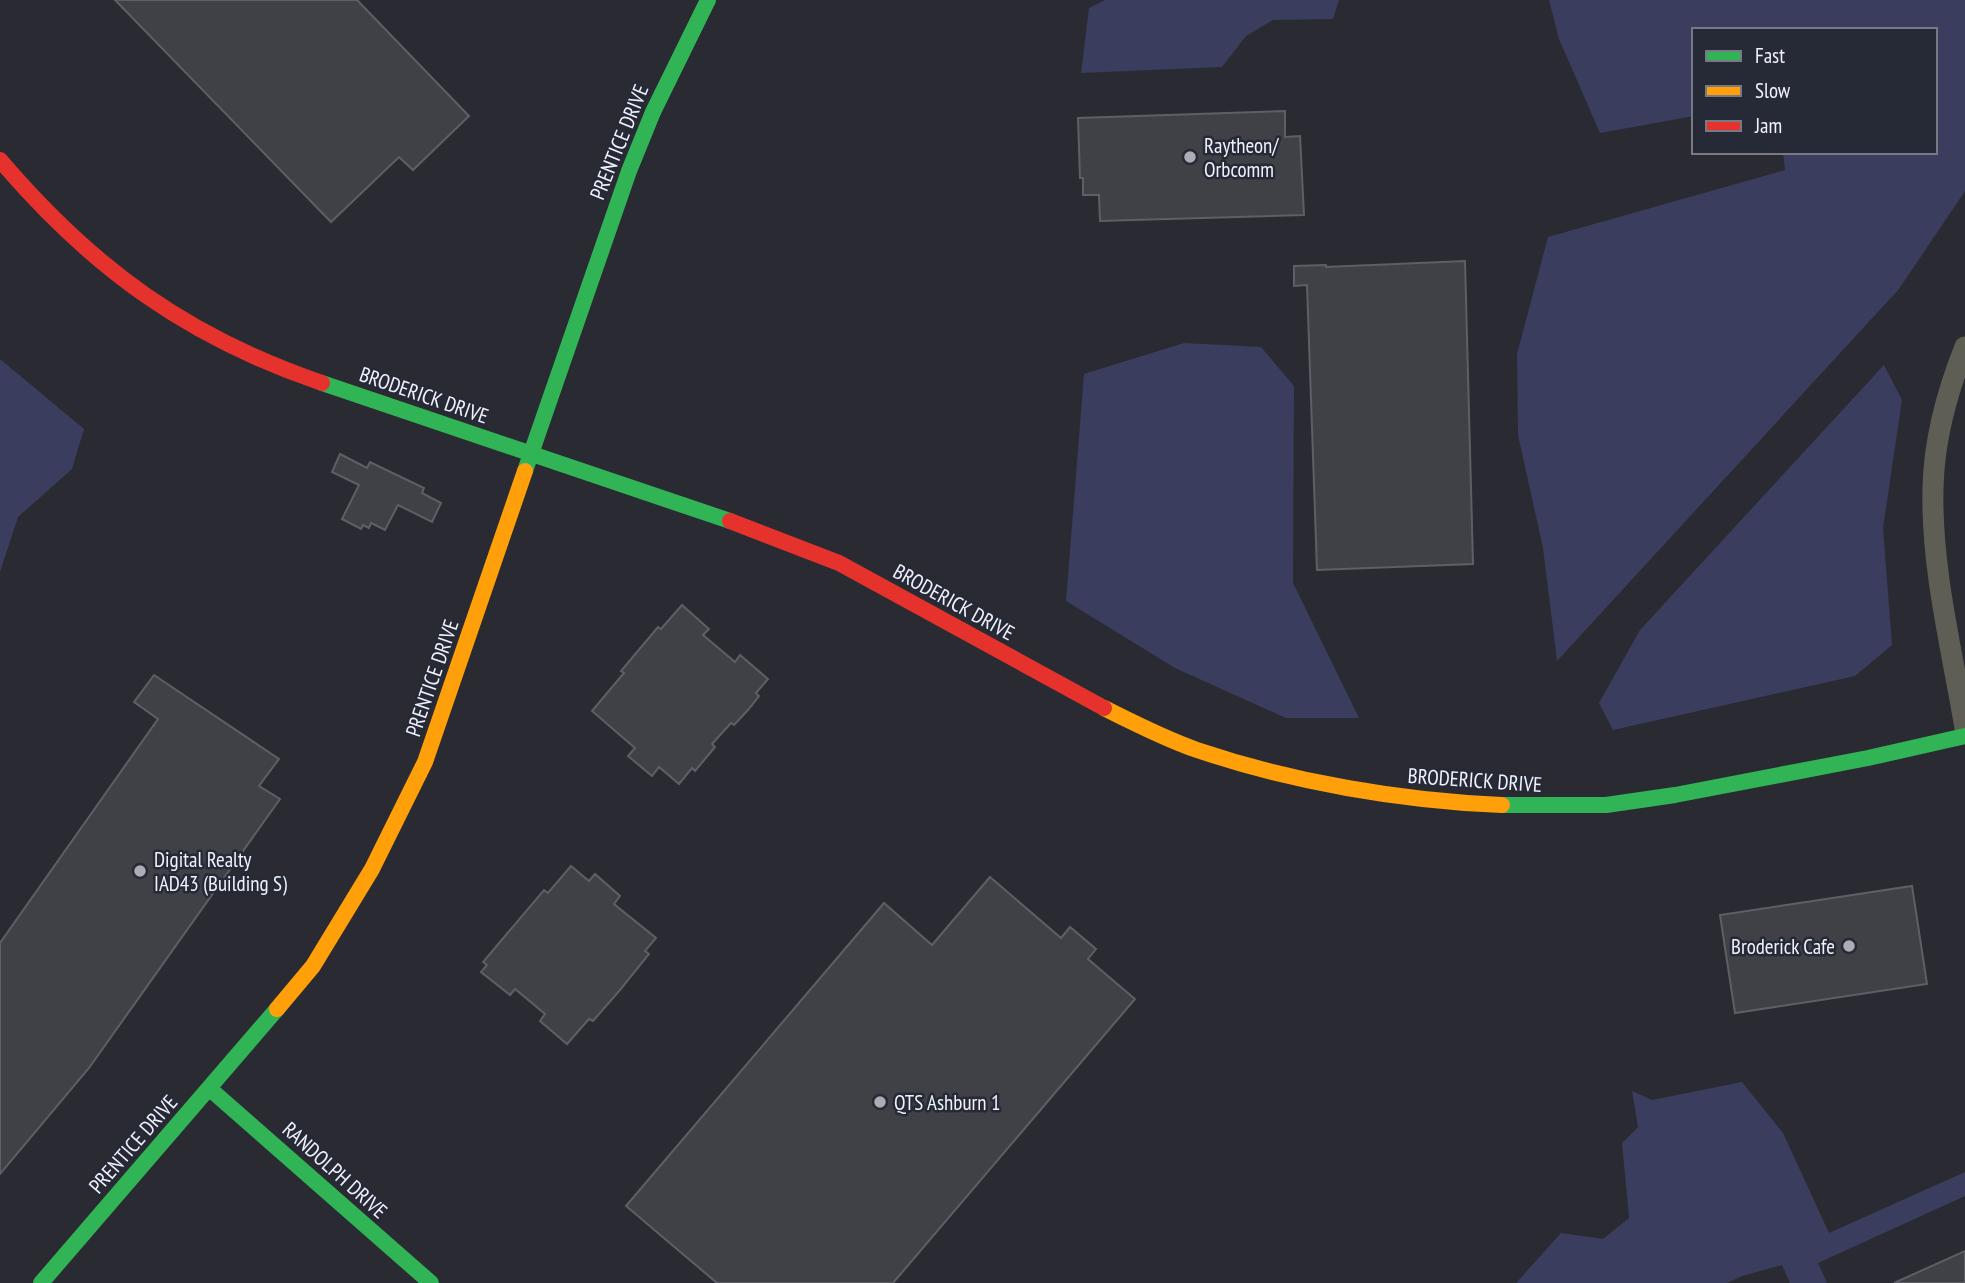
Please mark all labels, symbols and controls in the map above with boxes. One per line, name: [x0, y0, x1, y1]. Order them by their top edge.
legend: [1692, 28, 1937, 154]
text: Fast: [1755, 42, 1785, 69]
text: Slow: [1755, 77, 1791, 104]
street label: PRENTICE DRIVE: [584, 80, 654, 204]
text: Jam: [1754, 112, 1782, 139]
place label: Raytheon/ Orbcomm: [1204, 132, 1279, 183]
marker: Raytheon/ Orbcomm: [1182, 149, 1198, 165]
street label: BRODERICK DRIVE: [356, 360, 492, 430]
street label: BRODERICK DRIVE: [889, 558, 1019, 646]
street label: PRENTICE DRIVE: [399, 616, 465, 740]
street label: BRODERICK DRIVE: [1407, 762, 1543, 798]
place label: Digital Realty IAD43 (Building S): [154, 846, 287, 897]
marker: Digital Realty IAD43 (Building S): [132, 863, 148, 879]
place label: Broderick Cafe: [1731, 933, 1835, 960]
marker: Broderick Cafe: [1841, 938, 1857, 954]
street label: PRENTICE DRIVE: [83, 1089, 183, 1199]
place label: QTS Ashburn 1: [894, 1089, 1000, 1116]
marker: QTS Ashburn 1: [872, 1094, 888, 1110]
street label: RANDOLPH DRIVE: [277, 1116, 393, 1224]

